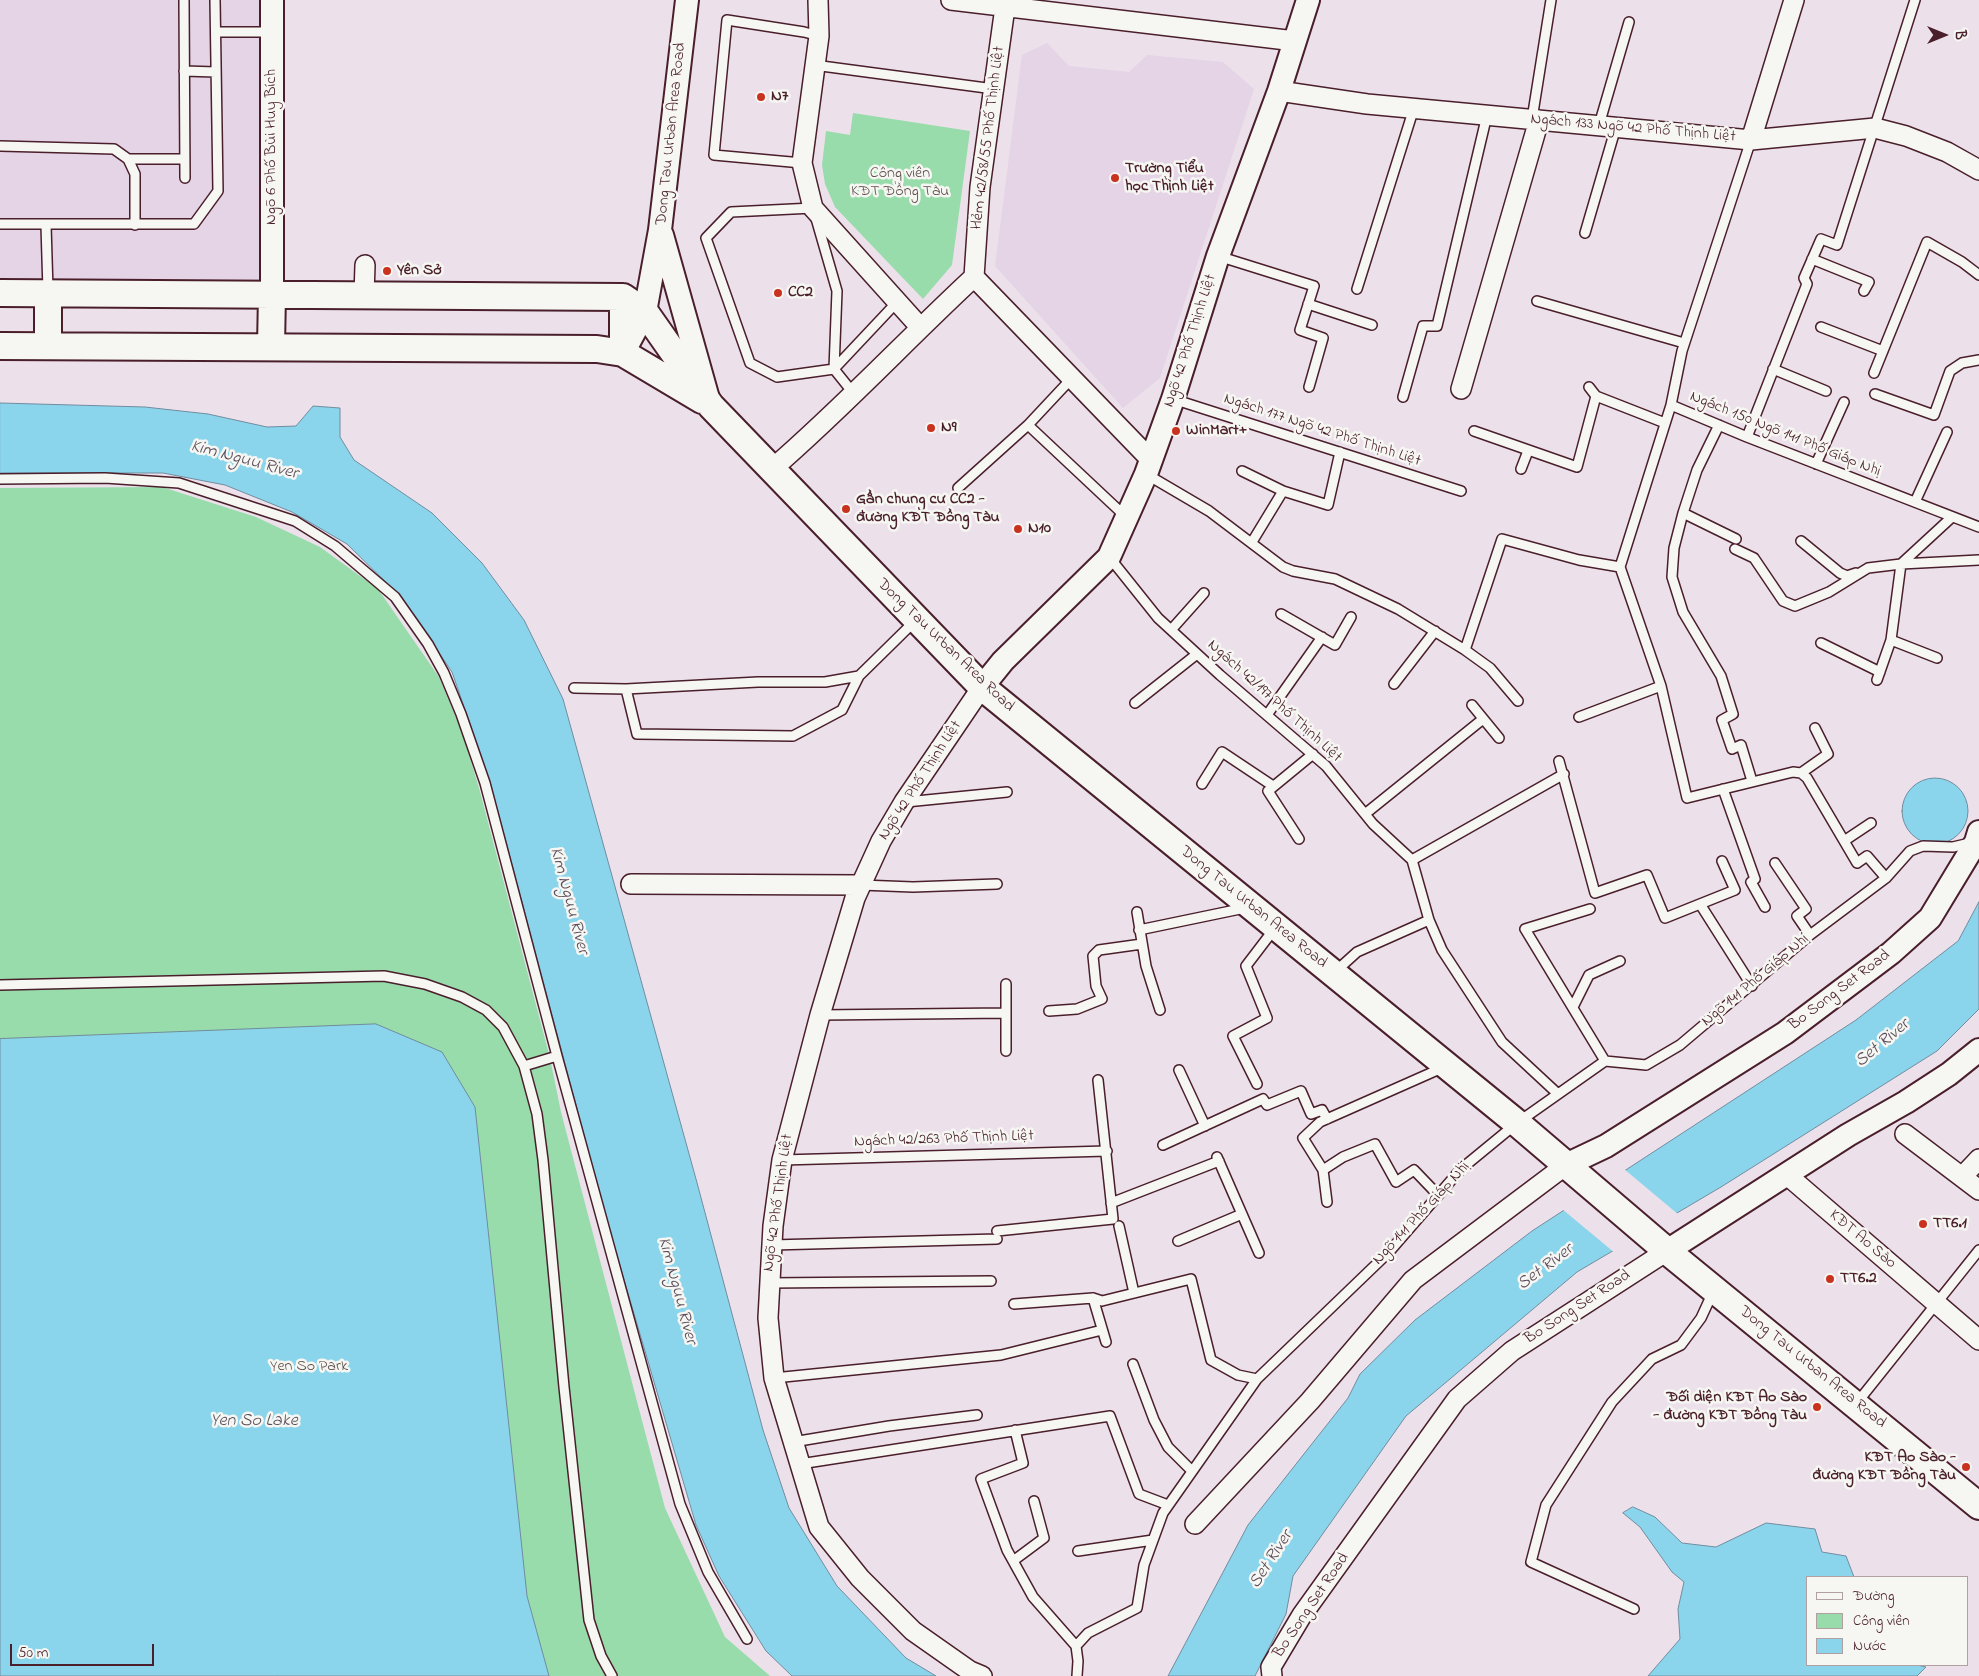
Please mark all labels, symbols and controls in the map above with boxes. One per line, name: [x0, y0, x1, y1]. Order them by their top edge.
north arrow: [1919, 10, 1969, 60]
text: B: [1949, 30, 1970, 40]
street label: Dong Tau Urban Area Road: [653, 42, 691, 226]
street label: Hẻm 42/58/55 Phố Thịnh Liệt: [968, 45, 1010, 231]
street label: Ngõ 6 Phố Bùi Huy Bích: [262, 69, 282, 225]
place label: N7: [771, 87, 788, 107]
marker: N7: [755, 91, 767, 103]
street label: Ngách 133 Ngõ 42 Phố Thịnh Liệt: [1530, 110, 1736, 148]
place label: Trường Tiểu học Thịnh Liệt: [1125, 159, 1214, 197]
park label: Công viên KĐT Đồng Tàu: [851, 164, 949, 202]
marker: Trường Tiểu học Thịnh Liệt: [1109, 172, 1121, 184]
place label: Yên Sở: [397, 261, 442, 281]
marker: Yên Sở: [381, 265, 393, 277]
street label: Ngõ 42 Phố Thịnh Liệt: [1160, 272, 1222, 410]
place label: CC2: [788, 283, 813, 303]
marker: CC2: [772, 287, 784, 299]
street label: Ngách 150 Ngõ 141 Phố Giáp Nhị: [1687, 388, 1883, 482]
street label: Ngách 177 Ngõ 42 Phố Thịnh Liệt: [1221, 390, 1423, 472]
place label: N9: [941, 418, 957, 438]
place label: WinMart+: [1186, 421, 1247, 441]
marker: N9: [925, 422, 937, 434]
marker: WinMart+: [1170, 425, 1182, 437]
water label: Kim Nguu River: [188, 436, 300, 486]
place label: Gần chung cư CC2 - đường KĐT Đồng Tàu: [856, 490, 1000, 528]
marker: Gần chung cư CC2 - đường KĐT Đồng Tàu: [840, 503, 852, 515]
place label: N10: [1028, 519, 1051, 539]
marker: N10: [1012, 523, 1024, 535]
street label: Dong Tau Urban Area Road: [872, 575, 1018, 717]
street label: Ngách 42/197 Phố Thịnh Liệt: [1203, 636, 1345, 768]
street label: Ngõ 42 Phố Thịnh Liệt: [875, 718, 967, 844]
street label: Dong Tau Urban Area Road: [1176, 843, 1330, 973]
water label: Kim Nguu River: [543, 845, 593, 957]
street label: Ngõ 141 Phố Giáp Nhị: [1698, 930, 1814, 1032]
street label: Bo Song Set Road: [1785, 947, 1895, 1035]
water label: Set River: [1851, 1015, 1915, 1073]
street label: Ngách 42/263 Phố Thịnh Liệt: [854, 1127, 1034, 1153]
street label: Ngõ 42 Phố Thịnh Liệt: [760, 1133, 798, 1273]
street label: Ngõ 141 Phố Giáp Nhị: [1369, 1158, 1475, 1270]
street label: KĐT Ao Sào: [1825, 1206, 1899, 1274]
place label: TT6.1: [1933, 1214, 1967, 1234]
marker: TT6.1: [1917, 1218, 1929, 1230]
water label: Kim Nguu River: [651, 1235, 701, 1347]
water label: Set River: [1514, 1240, 1578, 1296]
street label: Bo Song Set Road: [1521, 1267, 1635, 1349]
place label: TT6.2: [1840, 1269, 1877, 1289]
marker: TT6.2: [1824, 1273, 1836, 1285]
street label: Dong Tau Urban Area Road: [1735, 1303, 1889, 1433]
park label: Yen So Park: [270, 1357, 348, 1377]
place label: Đối diện KĐT Ao Sào - đường KĐT Đồng Tàu: [1653, 1388, 1807, 1426]
marker: Đối diện KĐT Ao Sào - đường KĐT Đồng Tàu: [1811, 1401, 1823, 1413]
water label: Yen So Lake: [210, 1411, 298, 1433]
place label: KĐT Ao Sào - đường KĐT Đồng Tàu: [1812, 1448, 1956, 1486]
marker: KĐT Ao Sào - đường KĐT Đồng Tàu: [1960, 1461, 1972, 1473]
water label: Set River: [1245, 1527, 1299, 1593]
street label: Bo Song Set Road: [1270, 1550, 1354, 1662]
legend: [1806, 1576, 1969, 1666]
text: Đường: [1853, 1585, 1895, 1607]
text: Công viên: [1853, 1610, 1910, 1632]
scale bar: [12, 1634, 156, 1666]
text: Nước: [1853, 1635, 1886, 1657]
text: 50 m: [18, 1642, 48, 1664]

